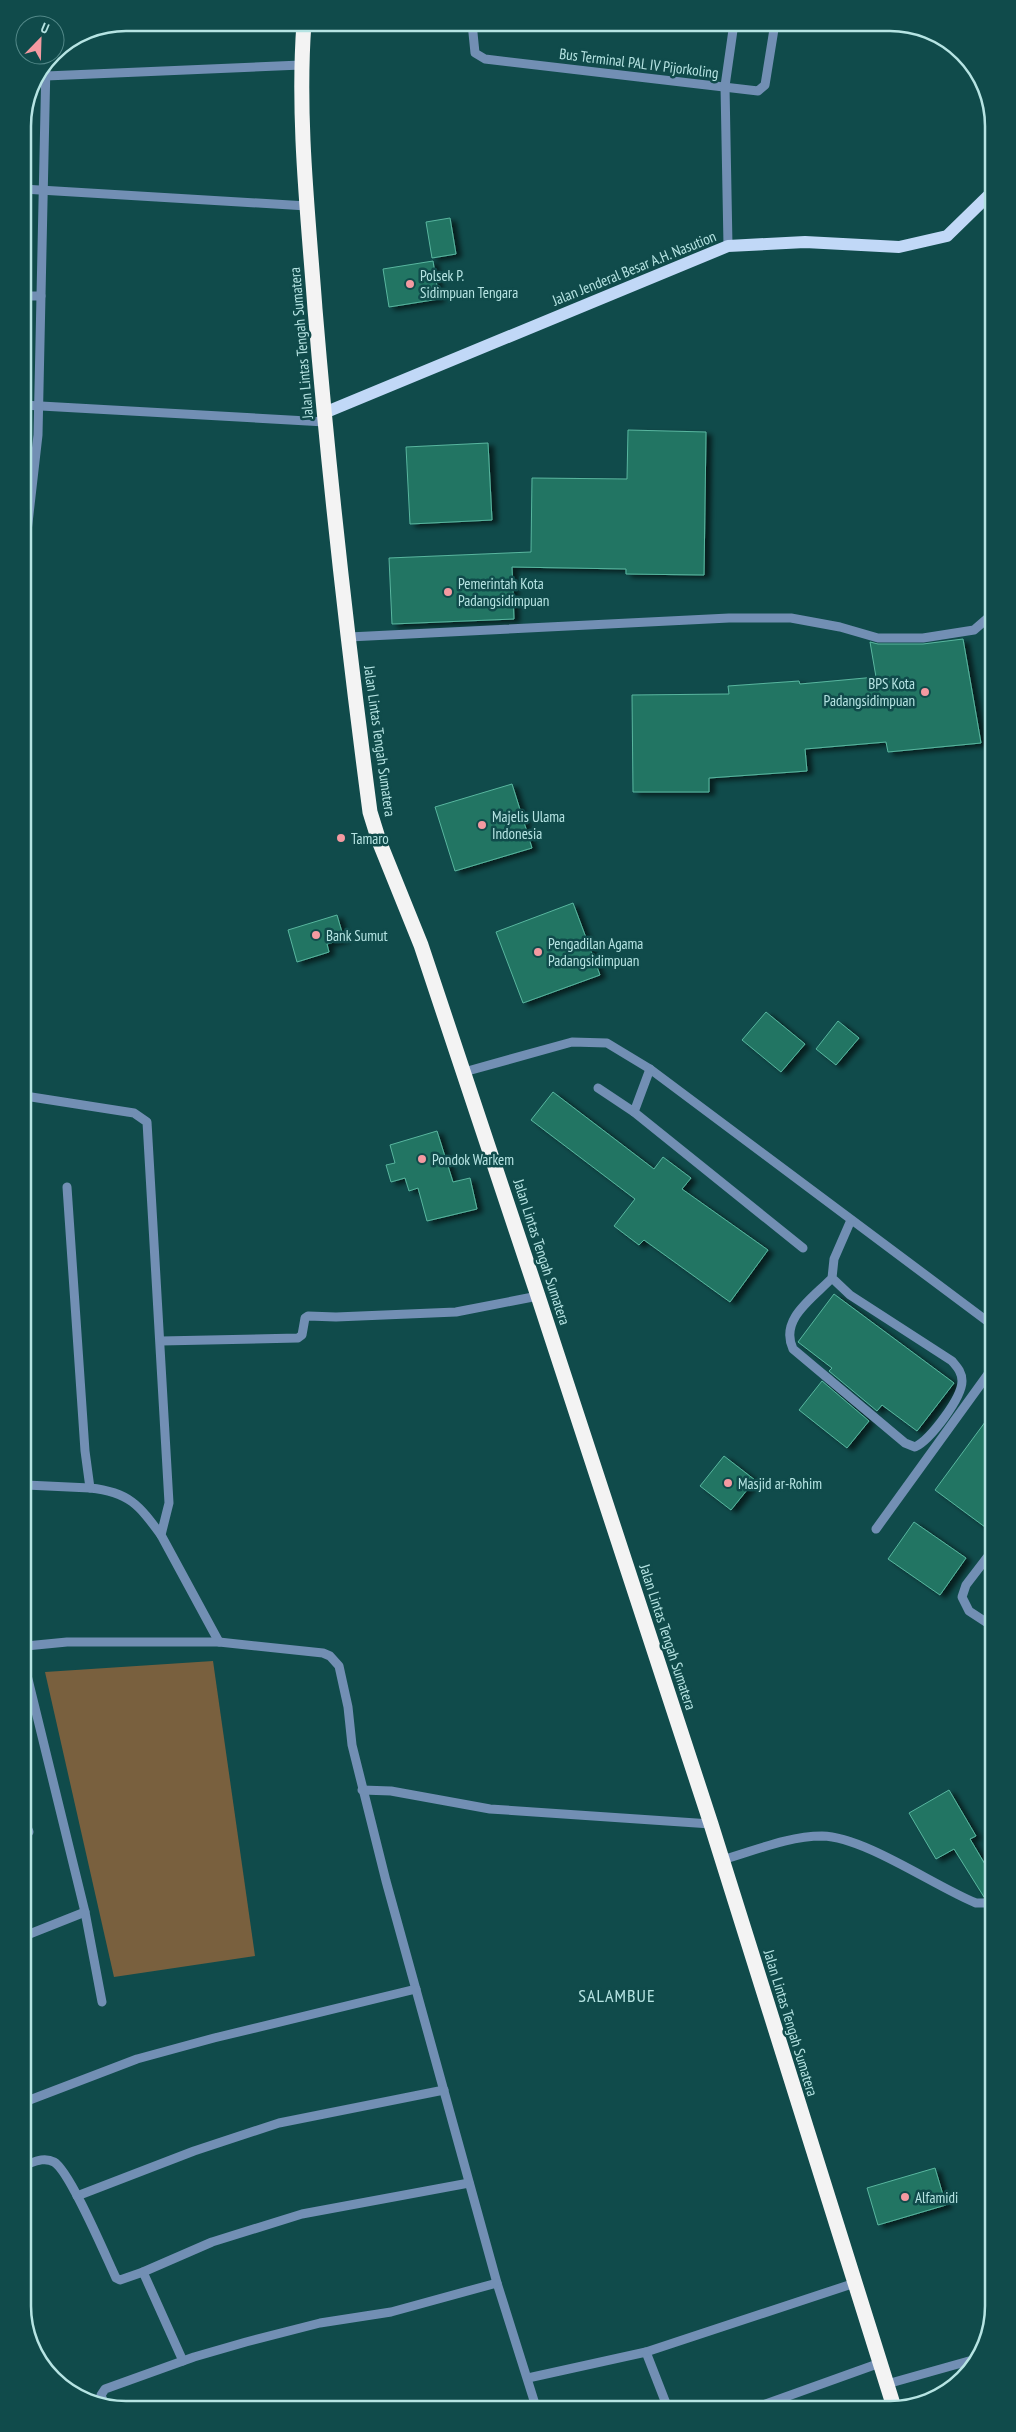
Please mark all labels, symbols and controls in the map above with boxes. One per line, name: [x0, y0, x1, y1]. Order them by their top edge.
north arrow: [15, 15, 65, 65]
text: U: [38, 18, 52, 38]
street label: Bus Terminal PAL IV Pijorkoling: [558, 44, 720, 82]
street label: Jalan Jenderal Besar A.H. Nasution: [548, 226, 719, 310]
street label: Jalan Lintas Tengah Sumatera: [285, 266, 317, 421]
place label: Polsek P. Sidimpuan Tengara: [420, 266, 518, 302]
marker: Polsek P. Sidimpuan Tengara: [404, 278, 416, 290]
place label: Pemerintah Kota Padangsidimpuan: [458, 574, 549, 610]
marker: Pemerintah Kota Padangsidimpuan: [442, 586, 454, 598]
street label: Jalan Lintas Tengah Sumatera: [360, 663, 400, 818]
place label: BPS Kota Padangsidimpuan: [824, 674, 915, 710]
marker: BPS Kota Padangsidimpuan: [919, 686, 931, 698]
place label: Majelis Ulama Indonesia: [492, 807, 565, 843]
marker: Majelis Ulama Indonesia: [476, 819, 488, 831]
place label: Tamaro: [351, 829, 389, 848]
marker: Tamaro: [335, 832, 347, 844]
place label: Bank Sumut: [326, 926, 388, 945]
marker: Bank Sumut: [310, 929, 322, 941]
place label: Pengadilan Agama Padangsidimpuan: [548, 934, 643, 970]
marker: Pengadilan Agama Padangsidimpuan: [532, 946, 544, 958]
place label: Pondok Warkem: [432, 1150, 514, 1169]
marker: Pondok Warkem: [416, 1153, 428, 1165]
street label: Jalan Lintas Tengah Sumatera: [509, 1176, 575, 1327]
place label: Masjid ar-Rohim: [738, 1474, 822, 1493]
marker: Masjid ar-Rohim: [722, 1477, 734, 1489]
street label: Jalan Lintas Tengah Sumatera: [635, 1561, 701, 1712]
street label: Jalan Lintas Tengah Sumatera: [759, 1947, 822, 2099]
district label: SALAMBUE: [578, 1984, 656, 2007]
place label: Alfamidi: [915, 2188, 958, 2207]
marker: Alfamidi: [899, 2191, 911, 2203]

